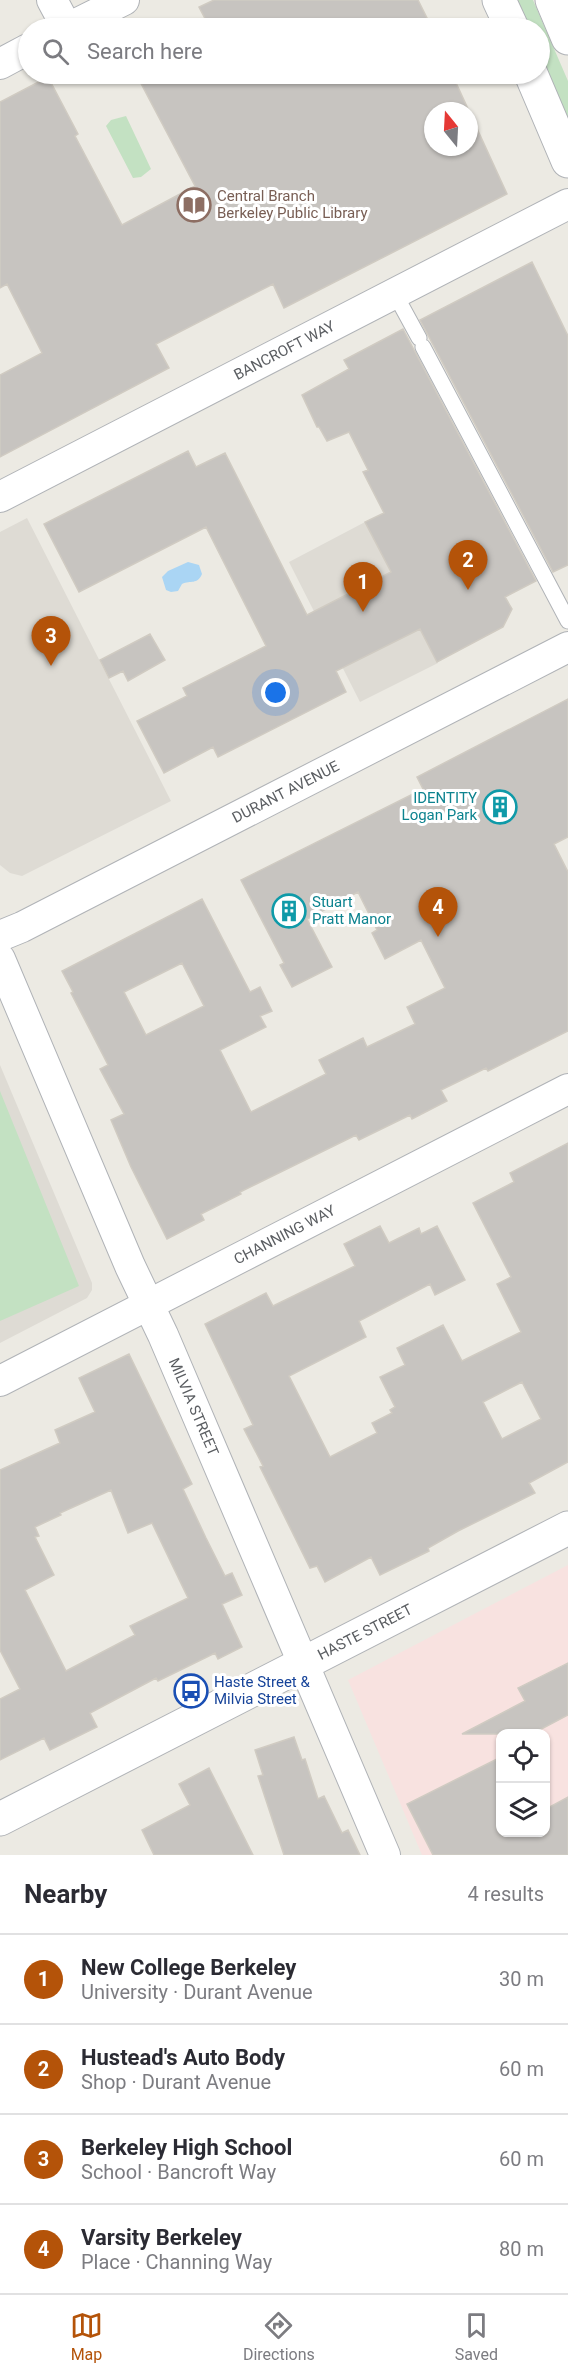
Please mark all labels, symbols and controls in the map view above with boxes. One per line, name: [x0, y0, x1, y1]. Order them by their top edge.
search box: [18, 18, 550, 84]
icon: search: [39, 35, 72, 68]
text: Search here: [87, 39, 203, 64]
north arrow: [424, 102, 478, 156]
library icon: Central Branch Berkeley Public Library: [176, 187, 212, 223]
place label: Central Branch Berkeley Public Library: [217, 187, 368, 222]
street label: BANCROFT WAY: [231, 317, 338, 384]
pin: 2: [448, 540, 488, 590]
pin: 1: [344, 562, 382, 612]
pin: 3: [32, 616, 70, 666]
your location: [261, 678, 290, 707]
street label: DURANT AVENUE: [229, 757, 343, 827]
place label: IDENTITY Logan Park: [402, 789, 477, 824]
building icon: IDENTITY Logan Park: [482, 789, 518, 825]
pin: 4: [418, 888, 458, 937]
building icon: Stuart Pratt Manor: [271, 893, 307, 929]
place label: Stuart Pratt Manor: [312, 893, 391, 928]
street label: CHANNING WAY: [231, 1201, 338, 1268]
street label: MILVIA STREET: [165, 1355, 223, 1459]
street label: HASTE STREET: [315, 1600, 415, 1664]
bus stop icon: Haste Street & Milvia Street: [173, 1673, 209, 1709]
place label: Haste Street & Milvia Street: [214, 1673, 310, 1708]
map controls: [496, 1729, 550, 1837]
button: locate: [496, 1729, 550, 1783]
button: layers: [496, 1783, 550, 1837]
text: Nearby: [24, 1879, 107, 1909]
text: 4 results: [468, 1882, 544, 1906]
text: New College Berkeley: [81, 1955, 296, 1980]
text: 1: [38, 1967, 49, 1991]
text: 30 m: [499, 1967, 544, 1991]
text: University · Durant Avenue: [81, 1980, 313, 2004]
text: Hustead's Auto Body: [81, 2045, 285, 2070]
text: 2: [38, 2057, 49, 2081]
text: 60 m: [499, 2057, 544, 2081]
text: Shop · Durant Avenue: [81, 2070, 271, 2094]
text: Berkeley High School: [81, 2135, 292, 2160]
text: 3: [38, 2147, 49, 2171]
text: 60 m: [499, 2147, 544, 2171]
text: School · Bancroft Way: [81, 2160, 276, 2184]
text: Varsity Berkeley: [81, 2225, 242, 2250]
text: 4: [38, 2237, 49, 2261]
text: 80 m: [499, 2237, 544, 2261]
text: Place · Channing Way: [81, 2250, 272, 2274]
tab: Map: [70, 2309, 103, 2364]
tab: Directions: [243, 2309, 315, 2364]
tab: Saved: [455, 2309, 498, 2364]

